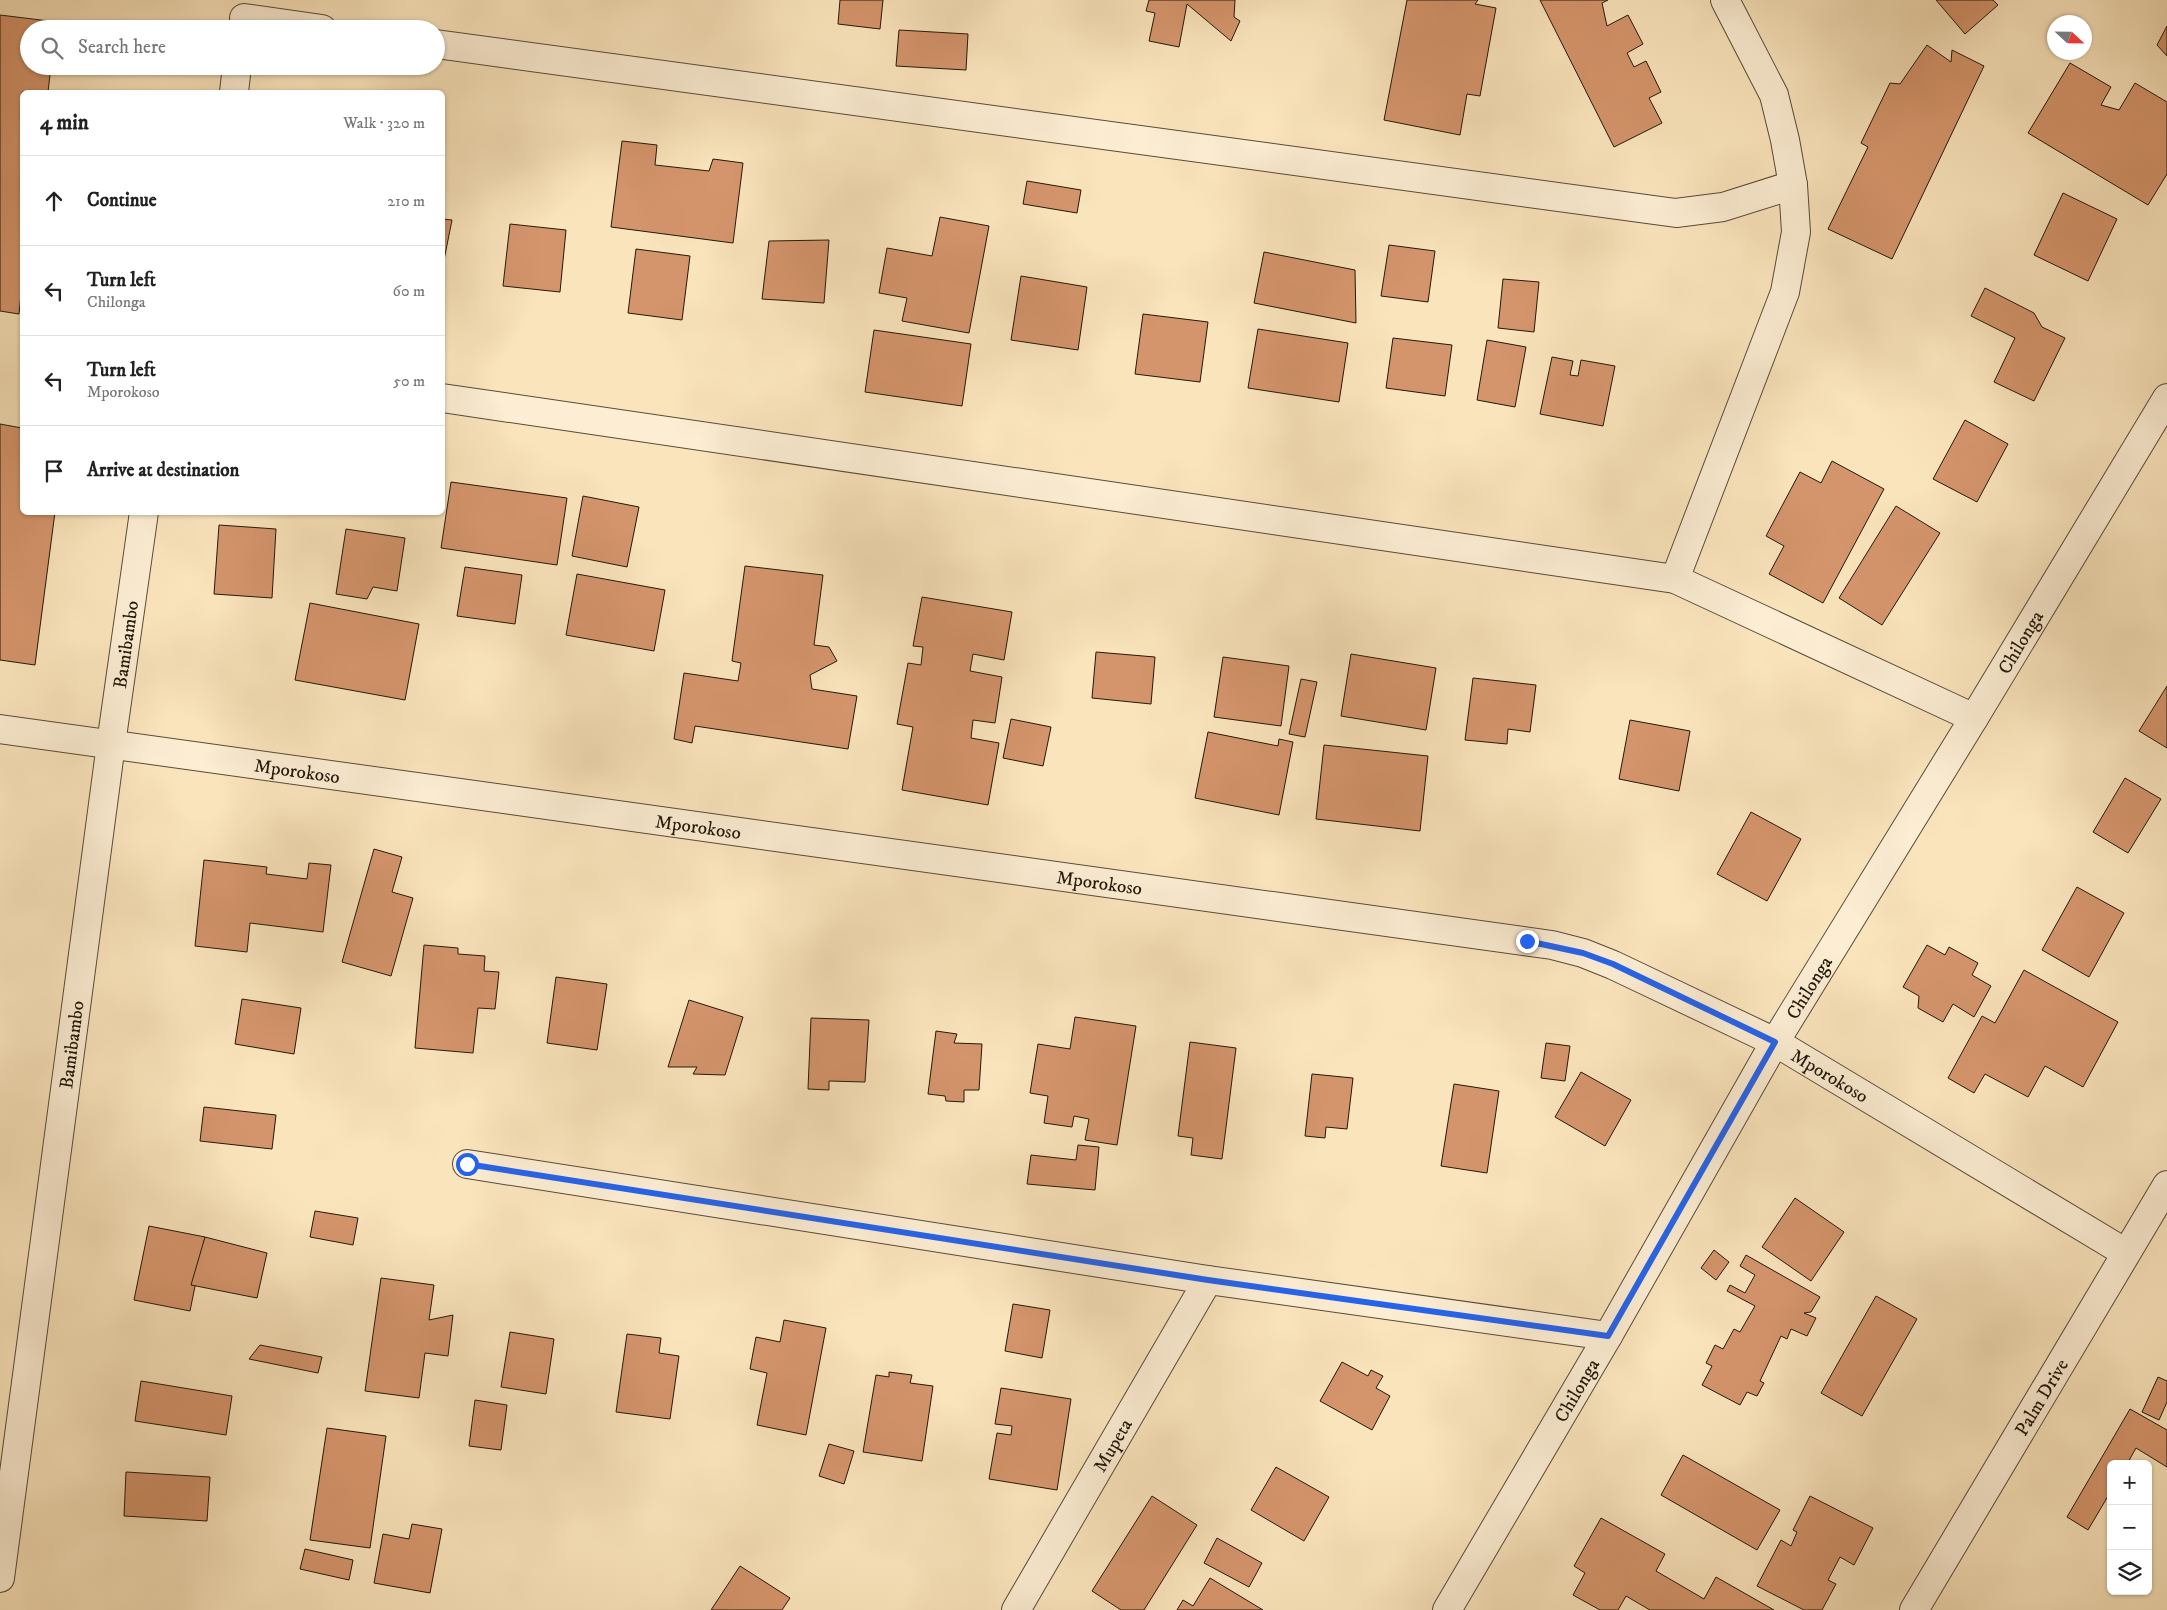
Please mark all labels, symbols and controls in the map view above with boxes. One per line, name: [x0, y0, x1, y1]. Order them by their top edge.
north arrow: [2047, 15, 2092, 60]
search box: [20, 20, 445, 75]
icon: search: [38, 34, 66, 62]
text: Search here: [78, 36, 166, 59]
text: 4 min: [40, 110, 89, 136]
text: Walk · 320 m: [343, 113, 425, 133]
icon: ahead: [40, 187, 68, 215]
text: Continue: [87, 189, 157, 212]
text: 210 m: [387, 191, 425, 211]
text: Turn left: [87, 269, 156, 292]
icon: left: [40, 277, 68, 305]
text: 60 m: [393, 281, 425, 301]
text: Chilonga: [87, 292, 146, 312]
text: Turn left: [87, 359, 156, 382]
icon: left: [40, 367, 68, 395]
text: 50 m: [393, 371, 425, 391]
text: Mporokoso: [87, 382, 160, 402]
icon: arrive: [40, 457, 68, 485]
text: Arrive at destination: [87, 459, 239, 482]
street label: Bamibambo: [109, 599, 144, 690]
street label: Chilonga: [1993, 607, 2049, 678]
street label: Mporokoso: [253, 755, 341, 789]
street label: Mporokoso: [654, 810, 742, 845]
street label: Mporokoso: [1055, 866, 1144, 901]
route end: [1516, 930, 1539, 953]
street label: Chilonga: [1782, 952, 1838, 1024]
street label: Bamibambo: [55, 999, 90, 1090]
street label: Mporokoso: [1786, 1044, 1872, 1109]
route start: [456, 1153, 479, 1176]
street label: Chilonga: [1550, 1355, 1605, 1427]
street label: Palm Drive: [2010, 1355, 2074, 1440]
street label: Mupeta: [1089, 1415, 1138, 1476]
map controls: [2107, 1460, 2152, 1595]
button: +: [2107, 1460, 2152, 1505]
button: −: [2107, 1505, 2152, 1550]
button: layers: [2107, 1550, 2152, 1595]

